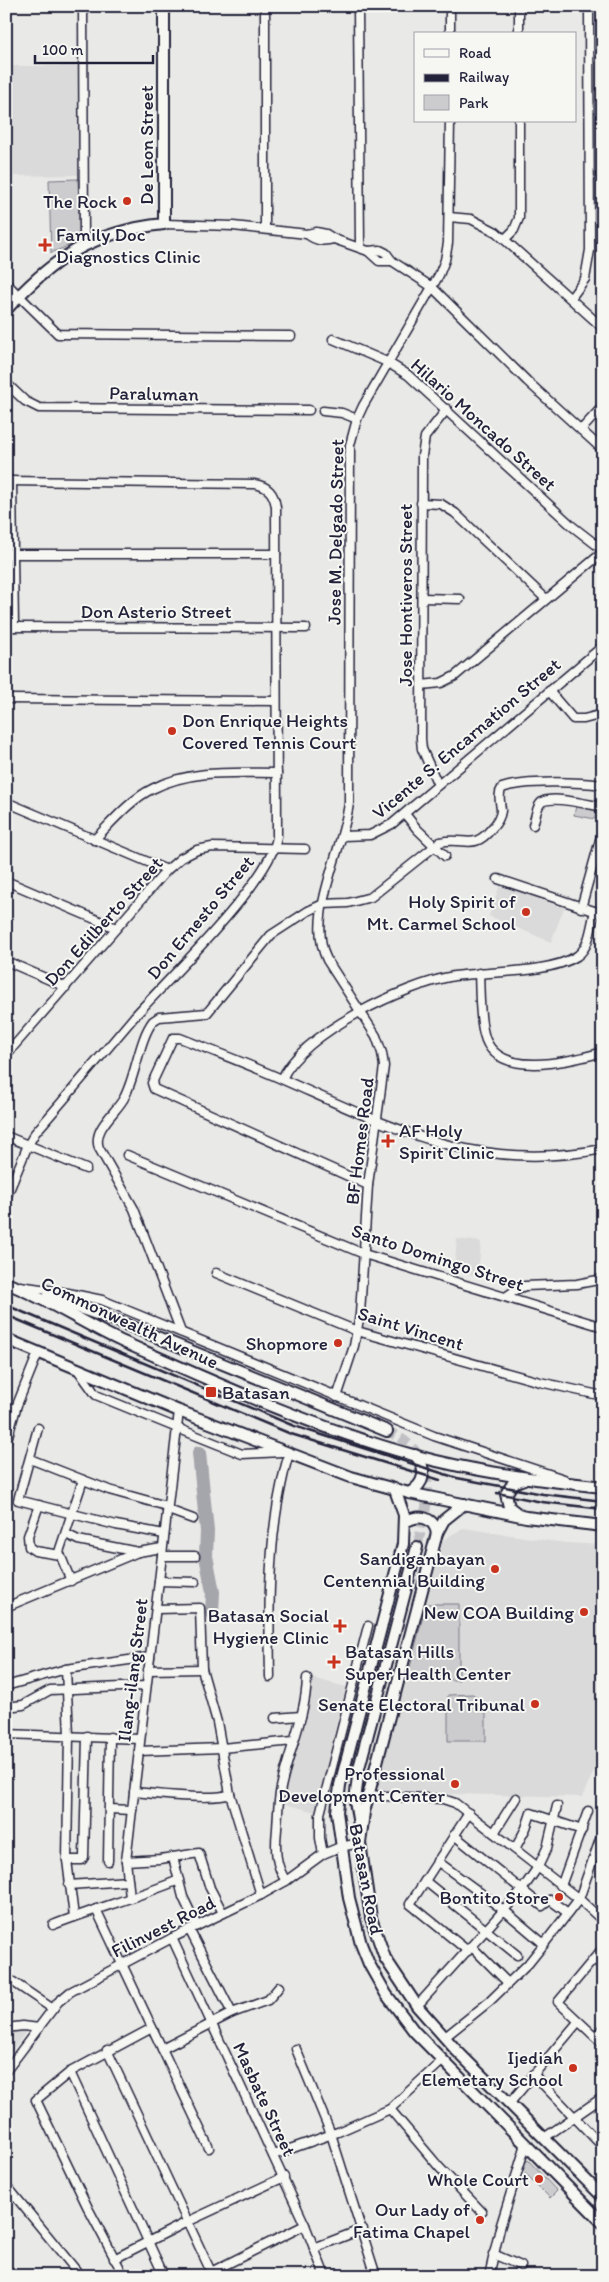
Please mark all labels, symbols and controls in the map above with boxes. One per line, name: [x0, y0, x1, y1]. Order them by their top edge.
scale bar: [35, 32, 152, 64]
legend: [414, 32, 576, 122]
text: 100 m: [42, 41, 84, 59]
text: Road: [459, 44, 492, 62]
text: Railway: [459, 68, 509, 86]
street label: De Leon Street: [135, 85, 158, 205]
text: Park: [459, 94, 489, 112]
place label: The Rock: [43, 190, 117, 213]
marker: The Rock: [121, 195, 133, 207]
place label: Family Doc Diagnostics Clinic: [56, 223, 201, 268]
marker: Family Doc Diagnostics Clinic: [38, 238, 52, 252]
street label: Hilario Moncado Street: [406, 353, 561, 496]
street label: Paraluman: [109, 381, 199, 406]
street label: Jose M. Delgado Street: [322, 439, 349, 625]
street label: Jose Hontiveros Street: [394, 503, 417, 687]
street label: Don Asterio Street: [80, 600, 232, 623]
street label: Vicente S. Encarnation Street: [368, 653, 565, 824]
place label: Don Enrique Heights Covered Tennis Court: [182, 709, 356, 754]
marker: Don Enrique Heights Covered Tennis Court: [166, 725, 178, 737]
street label: Don Ernesto Street: [142, 851, 259, 984]
street label: Don Edilberto Street: [39, 852, 167, 991]
place label: Holy Spirit of Mt. Carmel School: [367, 890, 517, 935]
marker: Holy Spirit of Mt. Carmel School: [520, 906, 532, 918]
street label: BF Homes Road: [340, 1075, 379, 1206]
place label: AF Holy Spirit Clinic: [399, 1119, 494, 1164]
marker: AF Holy Spirit Clinic: [381, 1134, 395, 1148]
street label: Santo Domingo Street: [349, 1219, 527, 1296]
street label: Commonwealth Avenue: [37, 1271, 222, 1374]
street label: Saint Vincent: [355, 1301, 467, 1355]
place label: Shopmore: [246, 1332, 328, 1355]
marker: Shopmore: [332, 1337, 344, 1349]
place label: Batasan: [222, 1381, 290, 1404]
marker: Batasan: [204, 1385, 218, 1399]
place label: Sandiganbayan Centennial Building: [323, 1547, 485, 1592]
marker: Sandiganbayan Centennial Building: [489, 1563, 501, 1575]
street label: Ilang-ilang Street: [112, 1597, 153, 1743]
place label: New COA Building: [424, 1601, 574, 1624]
place label: Batasan Social Hygiene Clinic: [208, 1604, 330, 1649]
marker: New COA Building: [578, 1606, 590, 1618]
marker: Batasan Social Hygiene Clinic: [333, 1619, 347, 1633]
place label: Batasan Hills Super Health Center: [345, 1640, 512, 1685]
marker: Batasan Hills Super Health Center: [327, 1655, 341, 1669]
place label: Senate Electoral Tribunal: [318, 1693, 526, 1716]
marker: Senate Electoral Tribunal: [529, 1698, 541, 1710]
place label: Professional Development Center: [278, 1762, 446, 1807]
marker: Professional Development Center: [449, 1778, 461, 1790]
street label: Batasan Road: [344, 1822, 389, 1937]
place label: Bontito Store: [439, 1886, 549, 1909]
street label: Filinvest Road: [107, 1890, 220, 1962]
marker: Bontito Store: [553, 1891, 565, 1903]
street label: Masbate Street: [228, 2038, 301, 2160]
place label: Ijediah Elemetary School: [421, 2046, 564, 2091]
marker: Ijediah Elemetary School: [567, 2062, 579, 2074]
place label: Whole Court: [427, 2168, 529, 2191]
marker: Whole Court: [533, 2173, 545, 2185]
place label: Our Lady of Fatima Chapel: [353, 2198, 471, 2243]
marker: Our Lady of Fatima Chapel: [474, 2214, 486, 2226]

